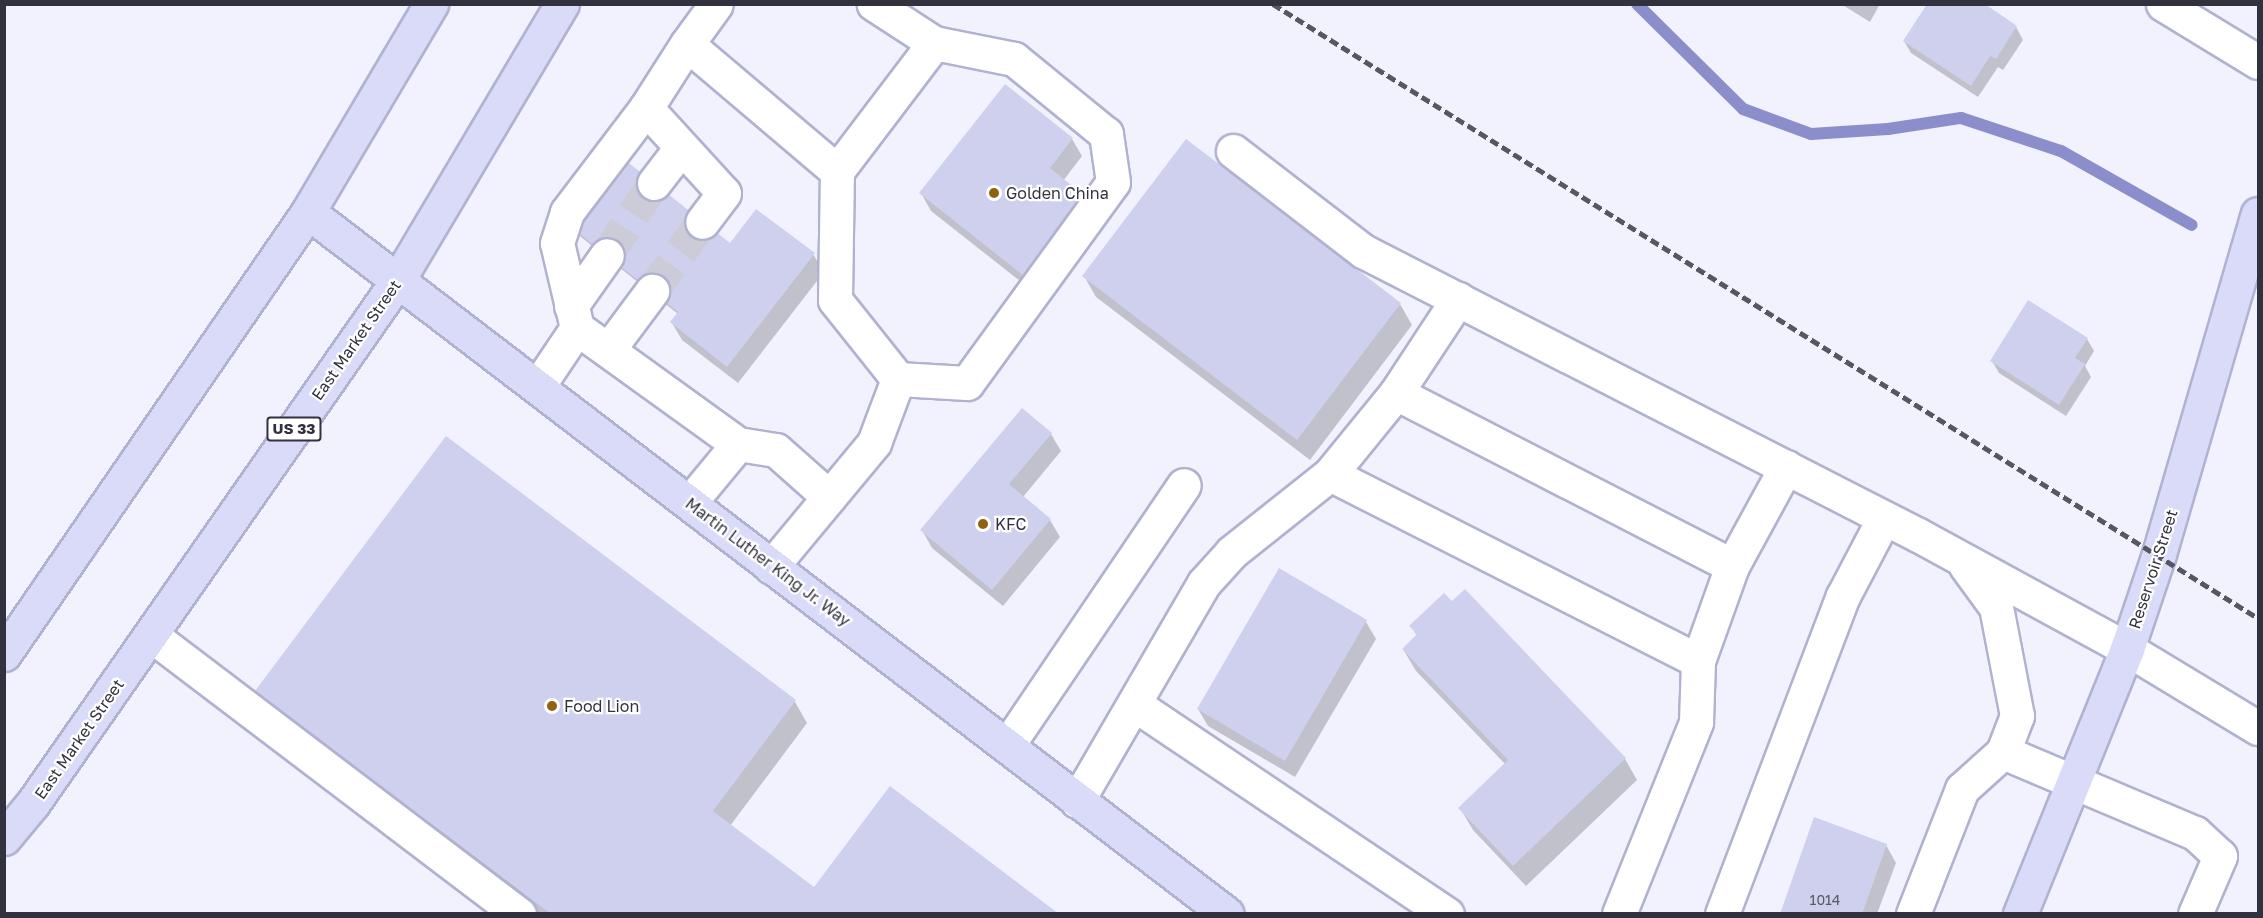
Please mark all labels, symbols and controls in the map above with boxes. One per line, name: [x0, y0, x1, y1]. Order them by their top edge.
place label: Golden China: [1006, 183, 1109, 203]
marker: Golden China: [987, 186, 1001, 200]
street label: East Market Street: [307, 276, 405, 404]
road number: US 33: [266, 417, 322, 441]
street label: Martin Luther King Jr. Way: [682, 494, 854, 630]
street label: Reservoir Street: [2125, 507, 2181, 631]
place label: KFC: [995, 514, 1026, 534]
marker: KFC: [976, 517, 990, 531]
street label: East Market Street: [30, 675, 128, 803]
place label: Food Lion: [564, 696, 639, 716]
marker: Food Lion: [545, 699, 559, 713]
house number: 1014: [1810, 892, 1840, 908]

